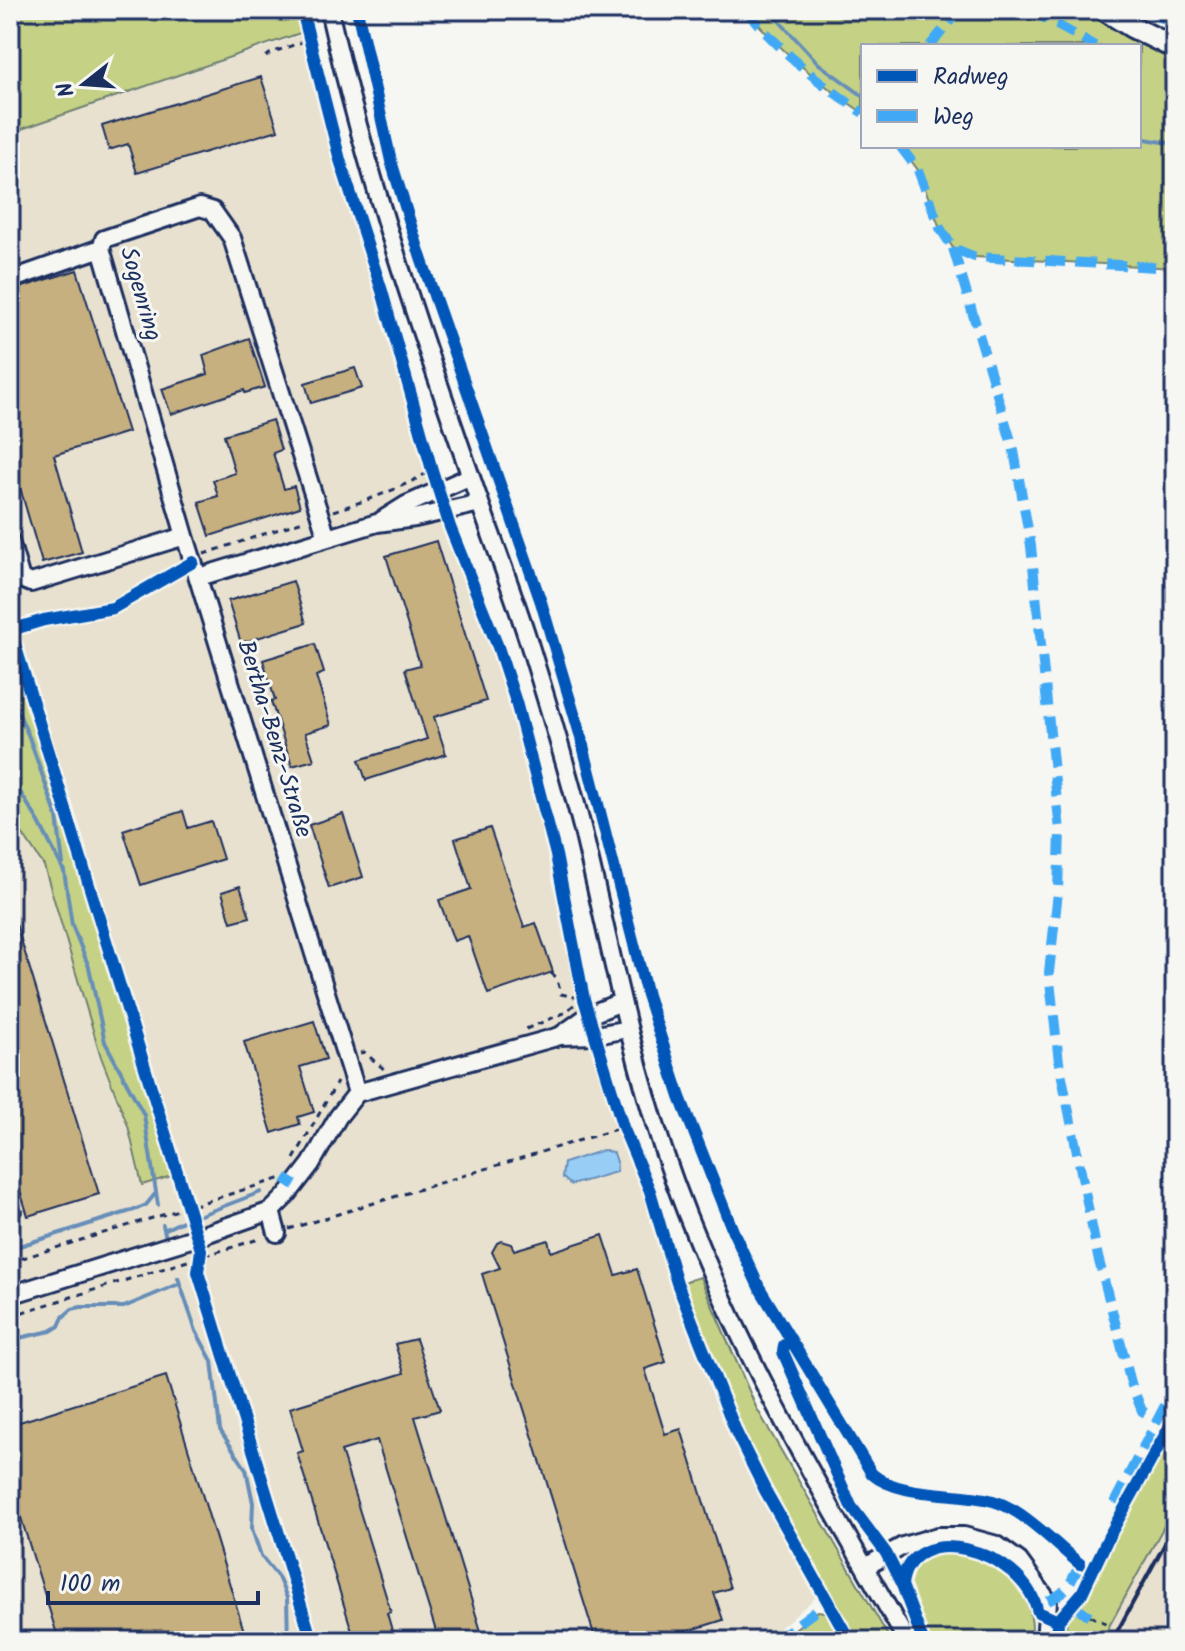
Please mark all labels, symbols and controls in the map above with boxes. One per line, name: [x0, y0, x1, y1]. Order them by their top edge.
north arrow: [44, 44, 124, 124]
legend: [861, 44, 1141, 148]
text: Radweg: [933, 58, 1009, 97]
text: N: [48, 77, 86, 101]
text: Weg: [933, 98, 974, 137]
street label: Sogenring: [108, 242, 172, 346]
street label: Bertha-Benz-Straße: [225, 635, 323, 843]
scale bar: [48, 1555, 258, 1605]
text: 100 m: [60, 1565, 120, 1604]

